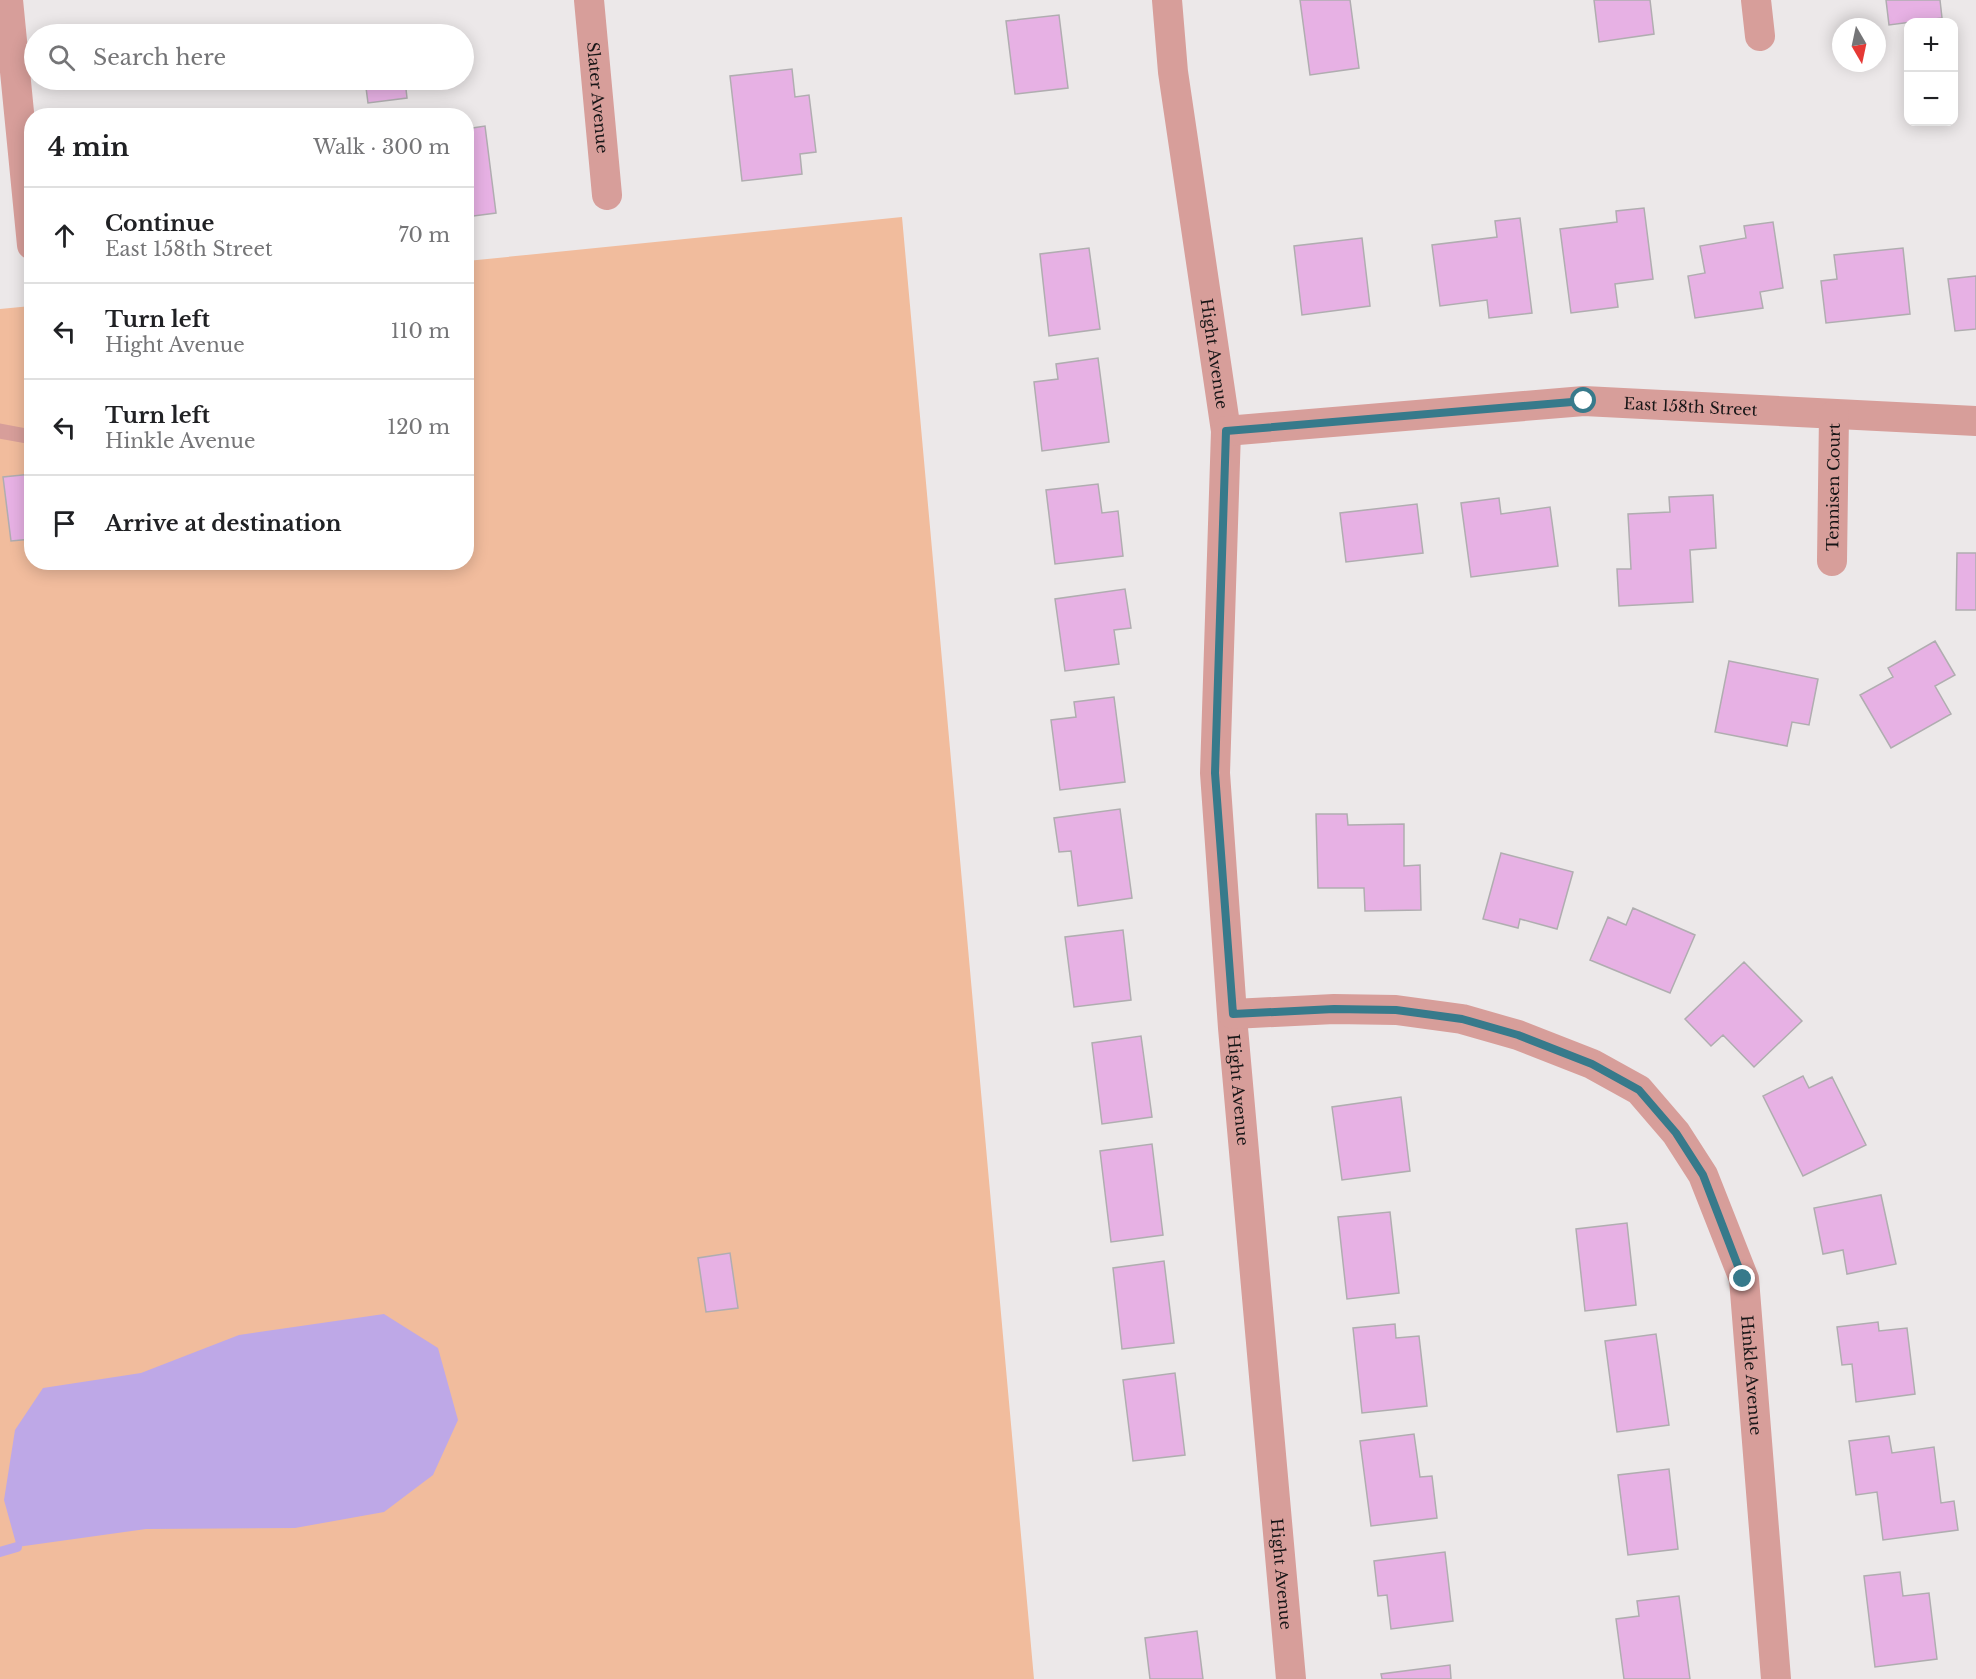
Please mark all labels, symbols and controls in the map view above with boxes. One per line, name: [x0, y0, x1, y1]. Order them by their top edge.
north arrow: [1832, 18, 1886, 72]
map controls: [1904, 18, 1958, 126]
button: +: [1904, 18, 1958, 72]
search box: [24, 24, 474, 90]
icon: search: [45, 41, 78, 74]
street label: Slater Avenue: [583, 41, 613, 154]
text: Search here: [93, 44, 226, 71]
button: −: [1904, 72, 1958, 126]
text: 4 min: [48, 131, 129, 163]
text: Walk · 300 m: [313, 135, 450, 159]
text: Continue: [105, 210, 214, 237]
icon: ahead: [48, 219, 81, 252]
text: 70 m: [398, 223, 450, 247]
text: East 158th Street: [105, 237, 273, 261]
street label: Hight Avenue: [1197, 297, 1233, 411]
text: Turn left: [105, 306, 210, 333]
icon: left: [48, 315, 81, 348]
text: 110 m: [391, 319, 450, 343]
text: Hight Avenue: [105, 333, 245, 357]
route start: [1570, 387, 1596, 413]
street label: East 158th Street: [1623, 393, 1758, 420]
text: Turn left: [105, 402, 210, 429]
icon: left: [48, 411, 81, 444]
text: 120 m: [387, 415, 450, 439]
street label: Tennisen Court: [1822, 423, 1844, 551]
text: Hinkle Avenue: [105, 429, 255, 453]
icon: arrive: [48, 507, 81, 540]
text: Arrive at destination: [105, 510, 342, 537]
street label: Hight Avenue: [1224, 1033, 1253, 1146]
route end: [1729, 1265, 1755, 1291]
street label: Hinkle Avenue: [1737, 1314, 1766, 1436]
street label: Hight Avenue: [1267, 1517, 1297, 1630]

